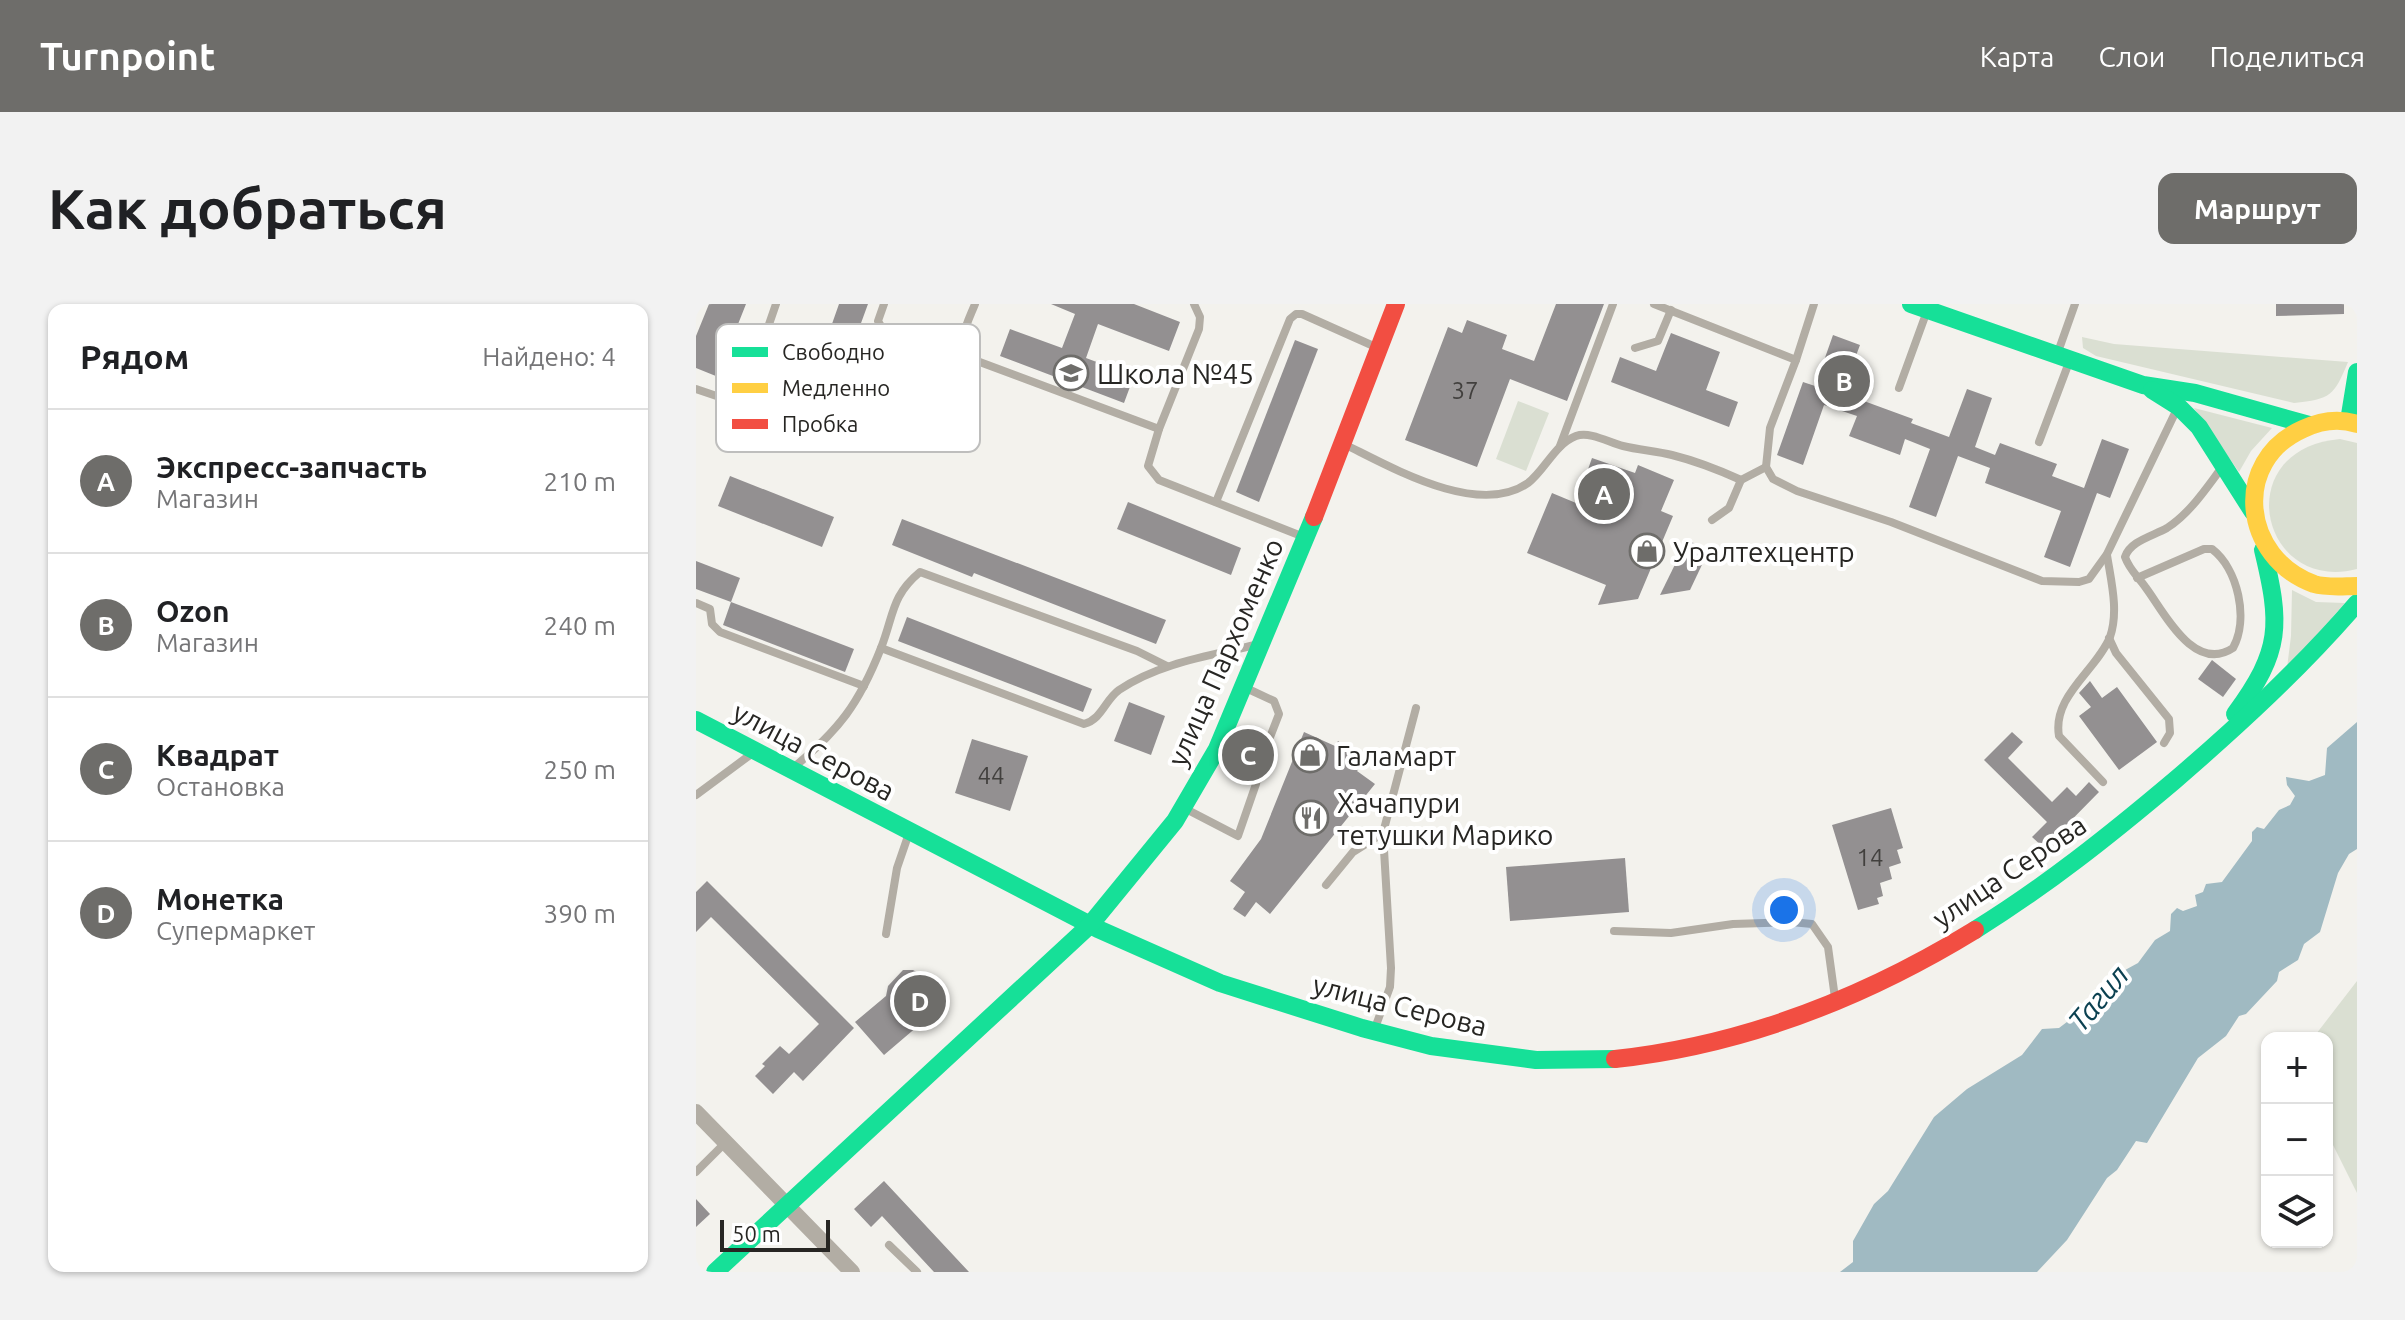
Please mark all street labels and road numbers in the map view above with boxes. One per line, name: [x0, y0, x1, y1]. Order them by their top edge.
street label: улица Пархоменко: [1161, 534, 1289, 770]
street label: улица Серова: [728, 695, 900, 807]
street label: улица Серова: [1926, 808, 2092, 934]
street label: улица Серова: [1310, 968, 1490, 1042]

